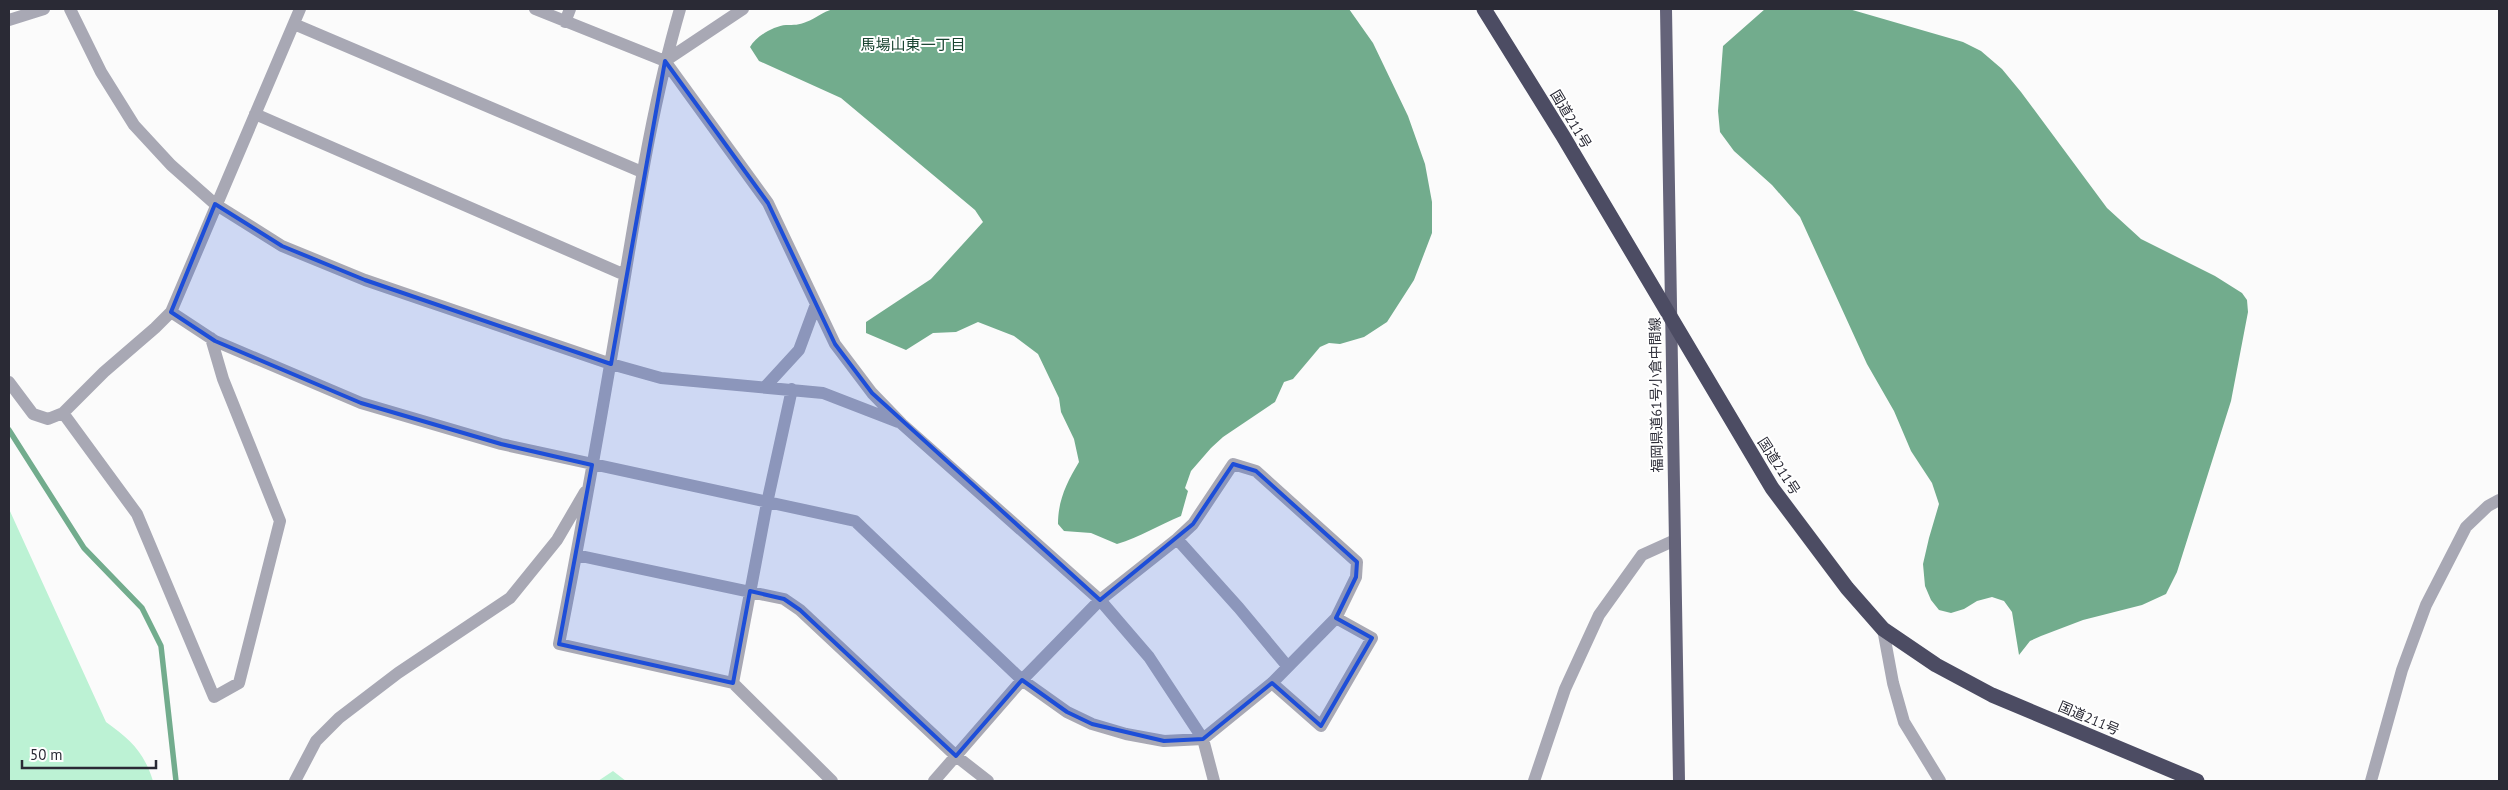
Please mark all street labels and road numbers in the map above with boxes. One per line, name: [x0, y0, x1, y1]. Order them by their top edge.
street label: 国道211号: [1547, 87, 1595, 151]
street label: 福岡県道61号小倉中間線: [1646, 317, 1666, 473]
street label: 国道211号: [1754, 434, 1804, 498]
street label: 国道211号: [2056, 697, 2122, 739]

